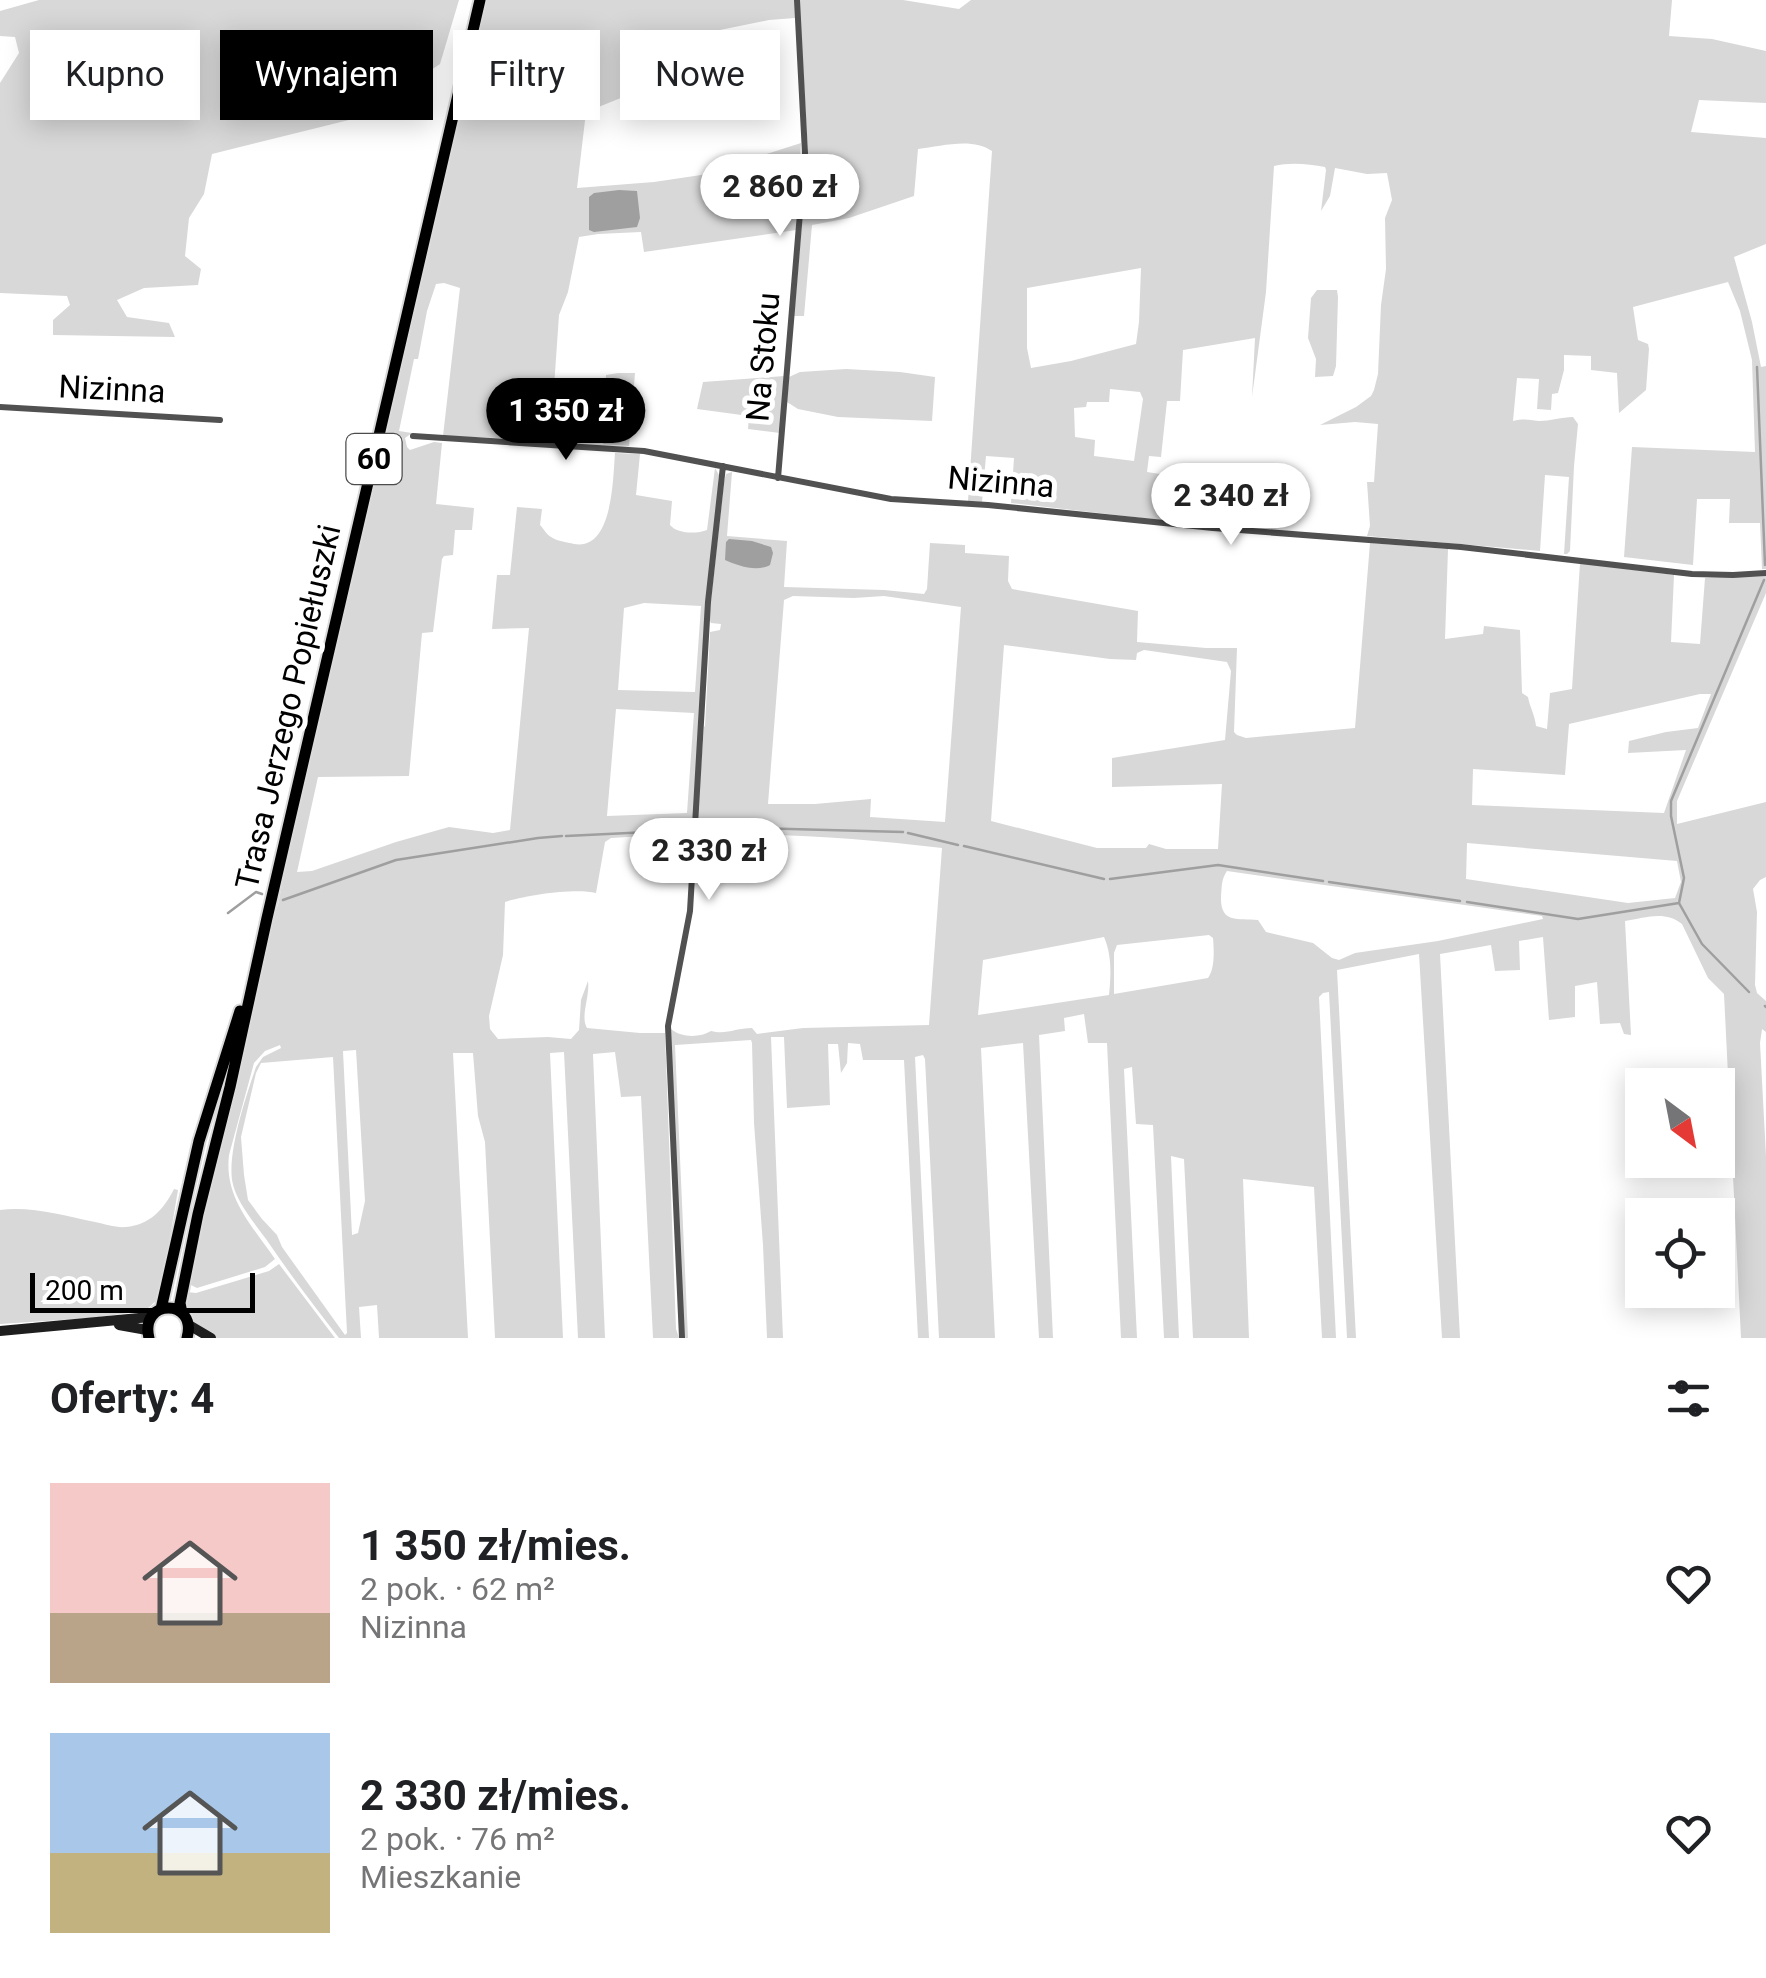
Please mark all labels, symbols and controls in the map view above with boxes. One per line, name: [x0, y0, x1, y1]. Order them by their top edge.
chip: Kupno: [30, 30, 200, 120]
chip: Wynajem: [220, 30, 433, 120]
chip: Filtry: [453, 30, 600, 120]
chip: Nowe: [620, 30, 780, 120]
pin: 2 860 zł: [677, 154, 883, 239]
text: 2 860 zł: [722, 167, 838, 205]
street label: Na Stoku: [738, 291, 788, 423]
street label: Nizinna: [58, 367, 166, 411]
pin: 1 350 zł: [463, 378, 669, 463]
text: 1 350 zł: [508, 391, 624, 429]
road number: 60: [346, 434, 402, 484]
street label: Nizinna: [946, 458, 1056, 506]
pin: 2 340 zł: [1128, 463, 1334, 548]
text: 2 340 zł: [1173, 476, 1289, 514]
street label: Trasa Jerzego Popiełuszki: [228, 521, 348, 893]
pin: 2 330 zł: [606, 818, 812, 903]
text: 2 330 zł: [651, 831, 767, 869]
north arrow: [1625, 1068, 1735, 1178]
map controls: [1625, 1068, 1735, 1308]
button: locate: [1625, 1198, 1735, 1308]
scale bar: [30, 1268, 255, 1312]
text: 200 m: [45, 1274, 124, 1307]
icon: filters: [1661, 1371, 1716, 1426]
text: Oferty: 4: [50, 1374, 214, 1423]
text: 1 350 zł/mies.: [360, 1521, 631, 1570]
icon: home: [130, 1523, 250, 1643]
icon: heart: [1661, 1556, 1716, 1611]
text: 2 pok. · 62 m²: [360, 1570, 555, 1608]
text: Nizinna: [360, 1608, 467, 1646]
text: 2 330 zł/mies.: [360, 1771, 631, 1820]
icon: home: [130, 1773, 250, 1893]
icon: heart: [1661, 1806, 1716, 1861]
text: 2 pok. · 76 m²: [360, 1820, 555, 1858]
text: Mieszkanie: [360, 1858, 521, 1896]

